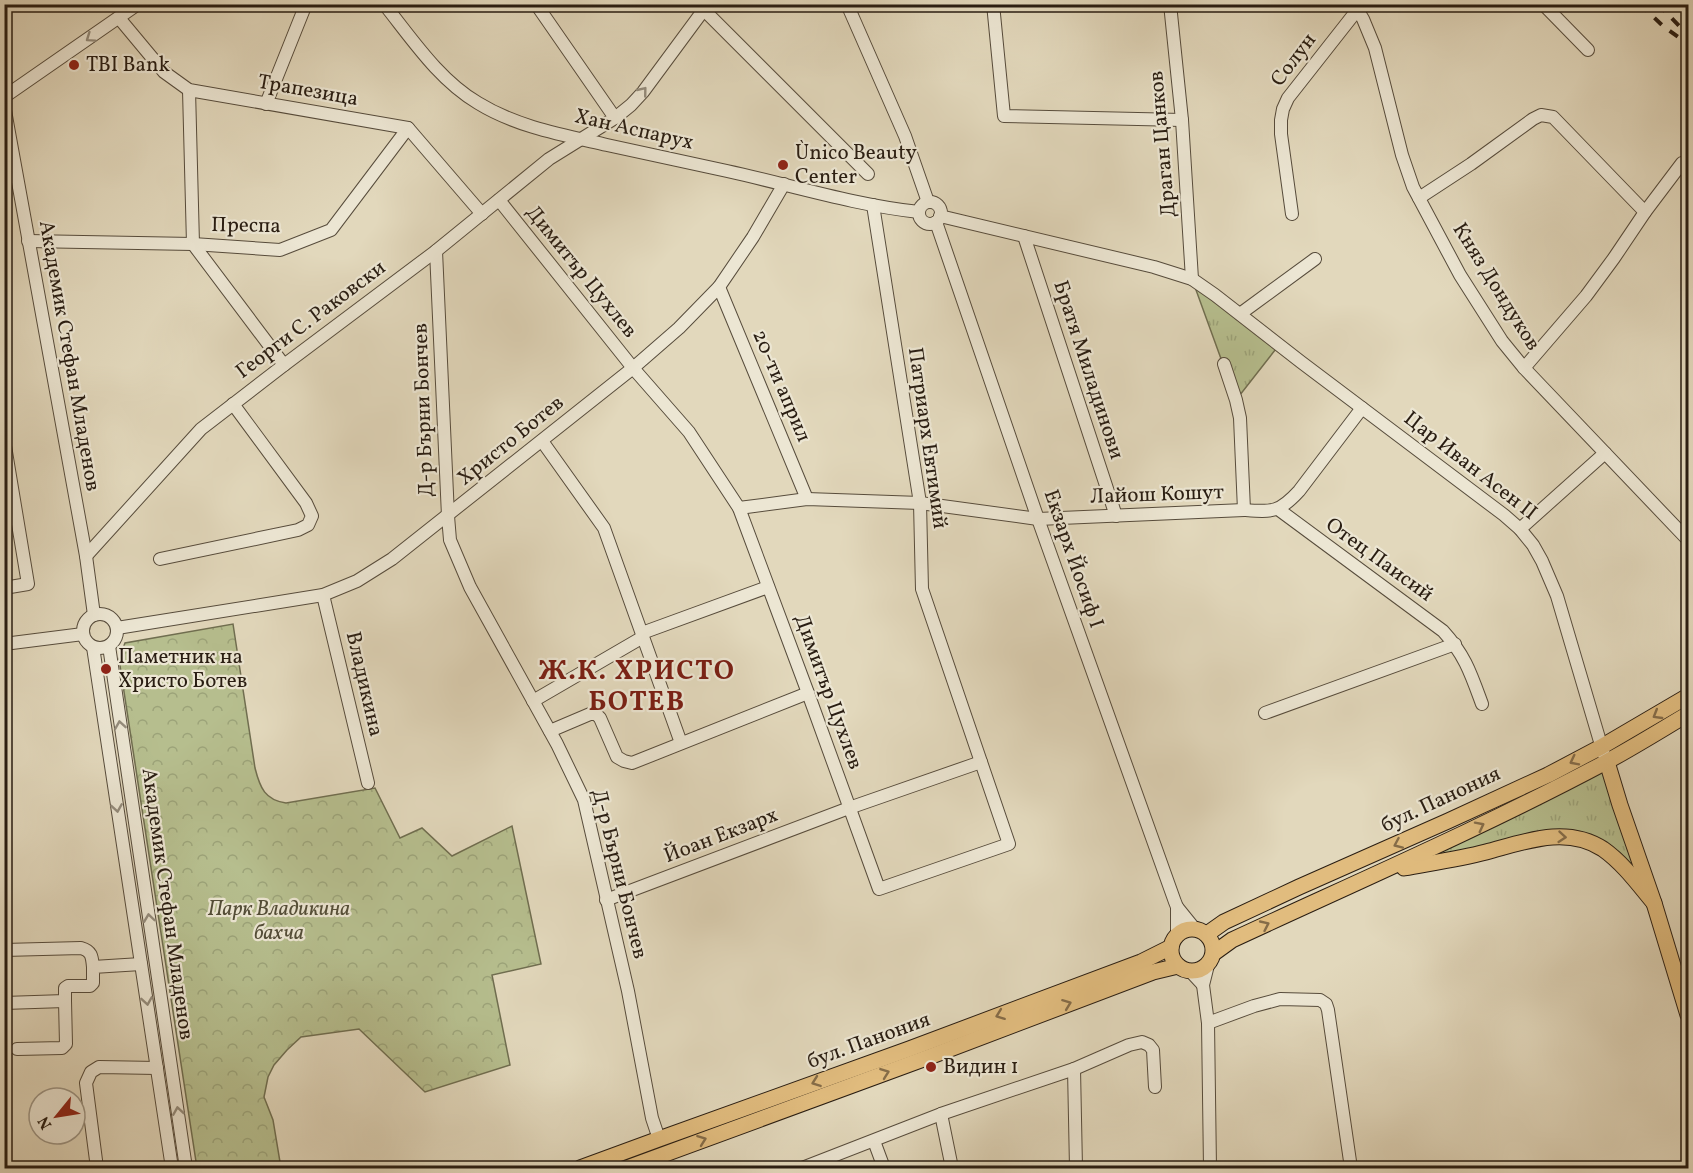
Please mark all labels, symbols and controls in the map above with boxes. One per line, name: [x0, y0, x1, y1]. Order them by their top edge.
street label: Солун: [1264, 27, 1324, 93]
one-way arrow: [86, 31, 97, 42]
place label: TBI Bank: [86, 51, 171, 80]
marker: TBI Bank: [67, 58, 81, 72]
street label: Трапезица: [256, 68, 360, 114]
street label: Драган Цанков: [1142, 70, 1184, 218]
one-way arrow: [635, 87, 646, 98]
street label: Хан Аспарух: [572, 102, 696, 158]
place label: Ùnico Beauty Center: [795, 139, 918, 192]
marker: Ùnico Beauty Center: [776, 158, 790, 172]
street label: Димитър Цухлев: [518, 200, 644, 344]
street label: Преспа: [211, 211, 281, 241]
street label: Княз Дондуков: [1445, 217, 1547, 357]
street label: Академик Стефан Младенов: [31, 218, 107, 494]
street label: Георги С. Раковски: [230, 254, 392, 386]
street label: Братя Миладинови: [1045, 277, 1131, 463]
street label: Д-р Бърни Бончев: [406, 323, 442, 497]
street label: 20-ти април: [744, 326, 818, 446]
street label: Патриарх Евтимий: [900, 345, 954, 531]
street label: Христо Ботев: [452, 389, 570, 493]
street label: Цар Иван Асен II: [1397, 405, 1543, 527]
street label: Лайош Кошут: [1089, 478, 1225, 512]
street label: Екзарх Йосиф I: [1036, 486, 1110, 632]
street label: Отец Паисий: [1319, 511, 1439, 609]
street label: Димитър Цухлев: [786, 610, 870, 774]
street label: Владикина: [338, 629, 390, 739]
place label: Паметник на Христо Ботев: [118, 643, 247, 696]
district label: Ж.К. ХРИСТО БОТЕВ: [539, 653, 735, 722]
marker: Паметник на Христо Ботев: [99, 662, 113, 676]
one-way arrow: [1653, 707, 1663, 719]
one-way arrow: [115, 720, 127, 730]
one-way arrow: [1570, 754, 1581, 765]
street label: бул. Панония: [1377, 760, 1506, 840]
street label: Академик Стефан Младенов: [134, 766, 200, 1042]
street label: Д-р Бърни Бончев: [584, 786, 654, 962]
street label: Йоан Екзарх: [660, 801, 782, 871]
one-way arrow: [111, 804, 123, 813]
one-way arrow: [1473, 821, 1484, 833]
one-way arrow: [1558, 831, 1567, 844]
one-way arrow: [1393, 836, 1404, 848]
park label: Парк Владикина бахча: [208, 895, 350, 948]
one-way arrow: [144, 913, 156, 922]
one-way arrow: [1258, 920, 1269, 932]
one-way arrow: [140, 996, 152, 1006]
one-way arrow: [1062, 999, 1072, 1012]
street label: бул. Панония: [804, 1005, 935, 1077]
one-way arrow: [995, 1008, 1005, 1021]
place label: Видин 1: [943, 1053, 1019, 1082]
marker: Видин 1: [924, 1060, 938, 1074]
one-way arrow: [879, 1068, 890, 1081]
one-way arrow: [812, 1075, 822, 1088]
north arrow: [27, 1086, 87, 1146]
one-way arrow: [172, 1106, 184, 1115]
text: N: [33, 1112, 58, 1133]
one-way arrow: [696, 1135, 707, 1148]

